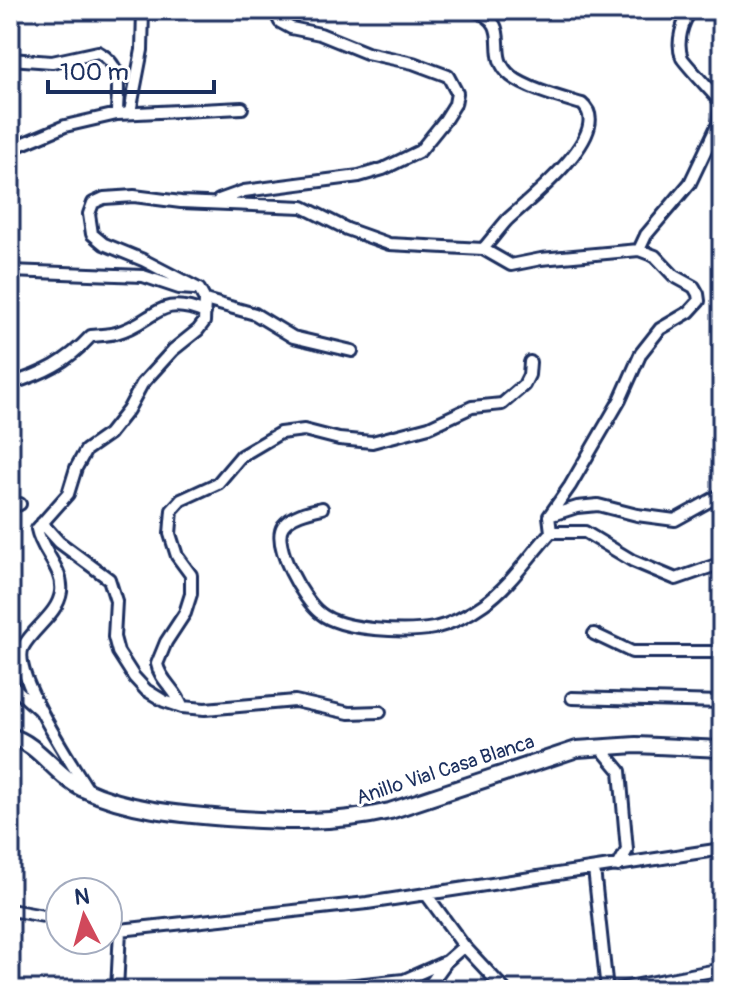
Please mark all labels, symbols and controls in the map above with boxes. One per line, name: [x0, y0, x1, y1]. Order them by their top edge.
scale bar: [48, 44, 214, 94]
text: 100 m: [60, 58, 129, 87]
street label: Anillo Vial Casa Blanca: [353, 729, 538, 810]
north arrow: [44, 876, 124, 956]
text: N: [73, 882, 91, 912]

